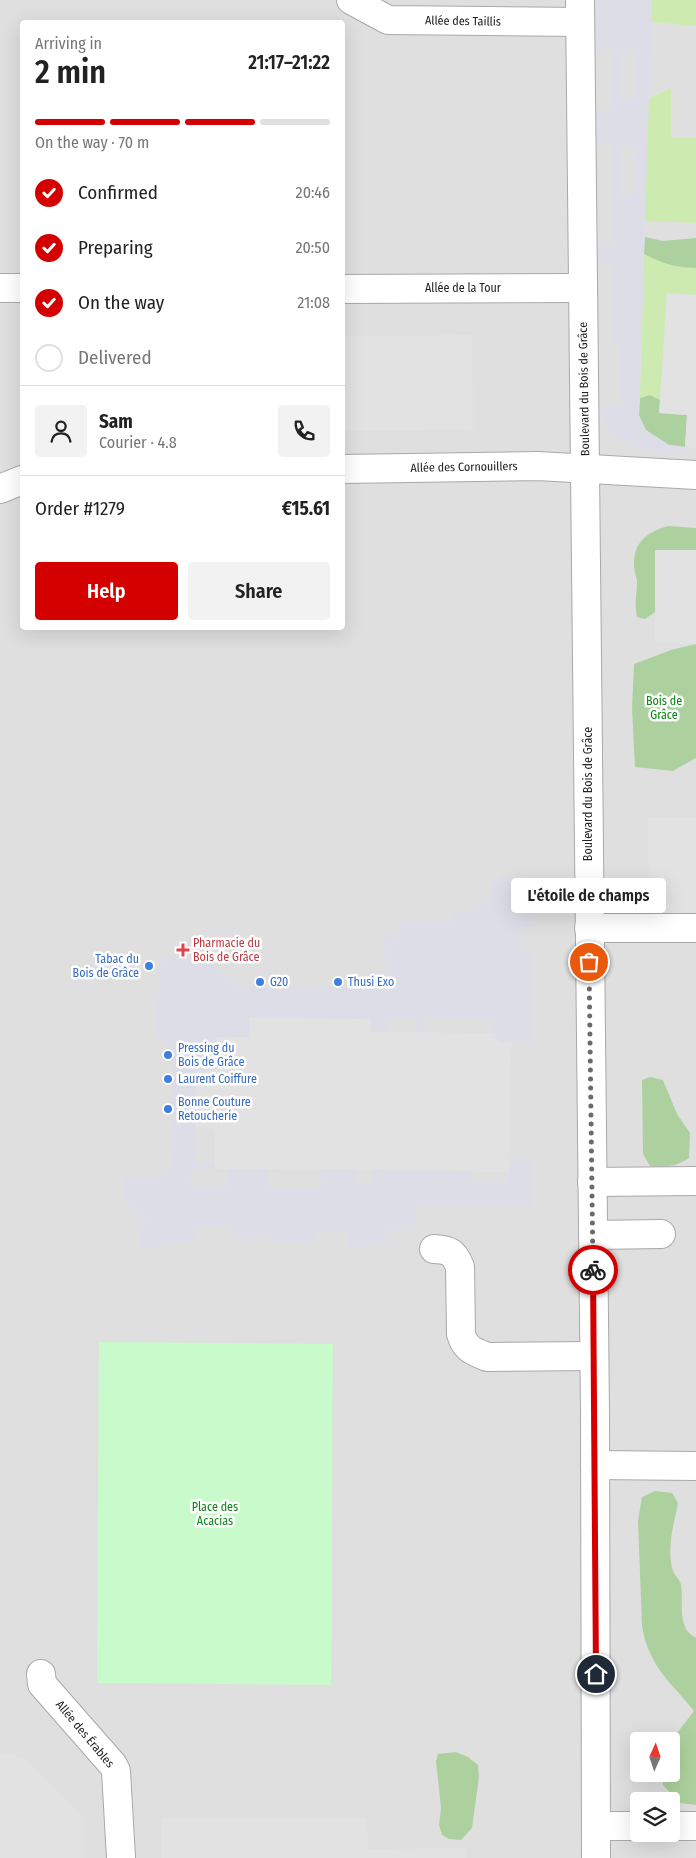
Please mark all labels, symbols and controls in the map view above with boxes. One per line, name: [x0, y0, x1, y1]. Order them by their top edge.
street label: Allée des Taillis: [425, 13, 501, 29]
text: Arriving in: [35, 34, 102, 53]
text: 21:17–21:22: [248, 51, 330, 74]
text: 2 min: [35, 53, 106, 91]
text: On the way · 70 m: [35, 133, 149, 152]
icon: check: [35, 179, 63, 207]
text: Confirmed: [78, 181, 158, 204]
text: 20:46: [296, 183, 330, 202]
icon: check: [35, 234, 63, 262]
text: Preparing: [78, 236, 153, 259]
text: 20:50: [295, 238, 330, 257]
street label: Allée de la Tour: [425, 281, 502, 295]
icon: check: [35, 289, 63, 317]
text: On the way: [78, 291, 164, 314]
text: 21:08: [297, 293, 330, 312]
street label: Boulevard du Bois de Grâce: [576, 322, 592, 456]
text: Delivered: [78, 346, 152, 369]
button: person: [35, 405, 87, 457]
button: phone: [278, 405, 330, 457]
text: Sam: [99, 410, 133, 433]
text: Courier · 4.8: [99, 433, 177, 452]
street label: Allée des Cornouillers: [410, 459, 518, 475]
text: Order #1279: [35, 497, 125, 520]
text: €15.61: [282, 497, 330, 520]
button: Help: [35, 562, 178, 620]
button: Share: [188, 562, 330, 620]
park label: Bois de Grâce: [646, 694, 682, 722]
street label: Boulevard du Bois de Grâce: [581, 727, 595, 861]
callout: L'étoile de champs: [512, 877, 666, 912]
text: L'étoile de champs: [527, 886, 650, 905]
place label: Pharmacie du Bois de Grâce: [193, 936, 260, 964]
pin: [568, 941, 610, 983]
marker: Pharmacie du Bois de Grâce: [177, 944, 189, 956]
icon: bag: [575, 948, 603, 976]
place label: Tabac du Bois de Grâce: [73, 952, 139, 980]
marker: Tabac du Bois de Grâce: [143, 960, 155, 972]
place label: G20: [270, 975, 288, 989]
place label: Thusi Exo: [348, 975, 394, 989]
marker: G20: [254, 976, 266, 988]
marker: Thusi Exo: [332, 976, 344, 988]
place label: Pressing du Bois de Grâce: [178, 1041, 245, 1069]
marker: Pressing du Bois de Grâce: [162, 1049, 174, 1061]
place label: Laurent Coiffure: [178, 1072, 257, 1086]
marker: Laurent Coiffure: [162, 1073, 174, 1085]
place label: Bonne Couture Retoucherie: [178, 1095, 251, 1123]
marker: Bonne Couture Retoucherie: [162, 1103, 174, 1115]
courier: [568, 1245, 618, 1295]
icon: bike: [579, 1256, 607, 1284]
park label: Place des Acacias: [192, 1500, 238, 1528]
pin: [575, 1653, 617, 1695]
icon: home: [582, 1660, 610, 1688]
street label: Allée des Érables: [53, 1697, 118, 1770]
north arrow: [630, 1732, 680, 1782]
map controls: [630, 1732, 680, 1842]
button: layers: [630, 1792, 680, 1842]

